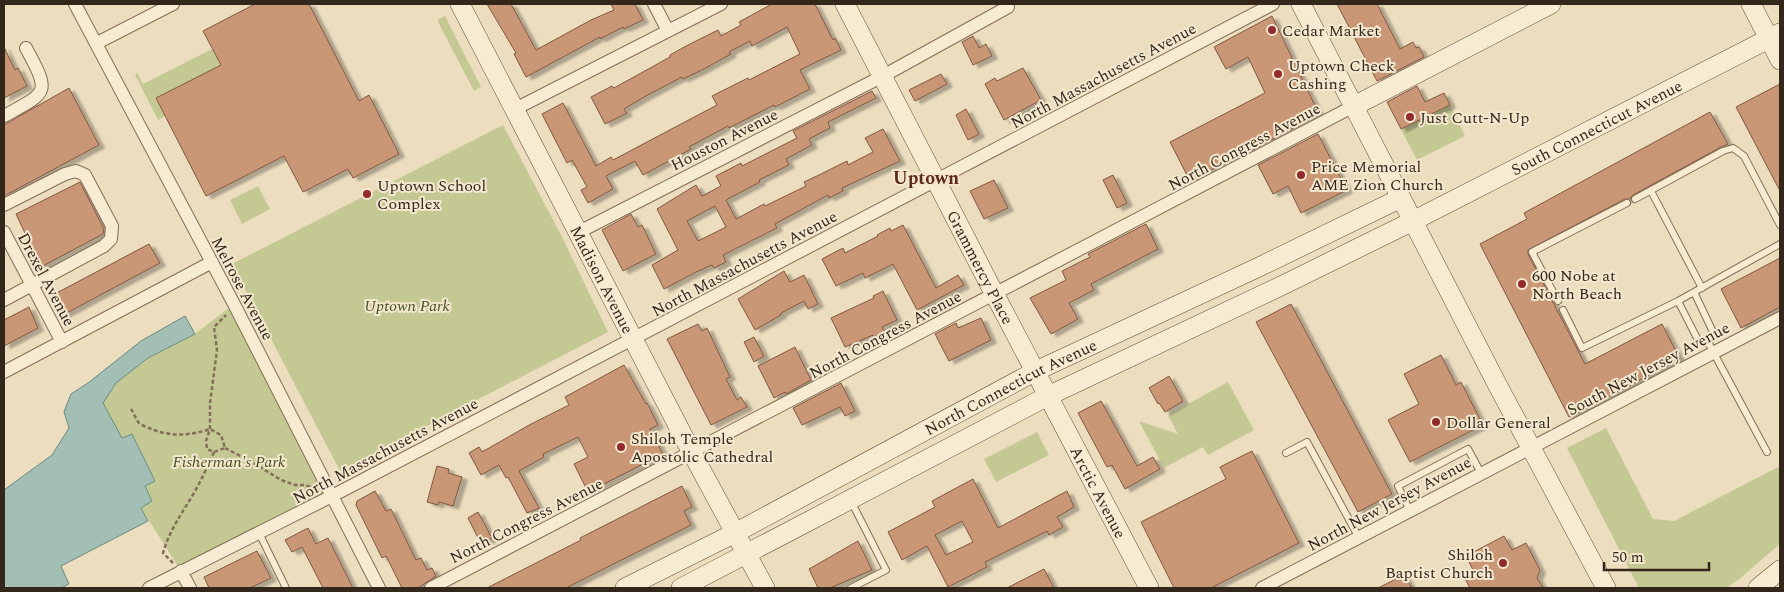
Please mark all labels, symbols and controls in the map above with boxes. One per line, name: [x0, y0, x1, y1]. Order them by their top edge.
street label: North Massachusetts Avenue: [1006, 17, 1201, 135]
place label: Cedar Market: [1282, 19, 1380, 43]
marker: Cedar Market: [1266, 24, 1278, 36]
place label: Uptown Check Cashing: [1288, 54, 1395, 96]
marker: Uptown Check Cashing: [1272, 68, 1284, 80]
street label: South Connecticut Avenue: [1507, 74, 1687, 182]
street label: North Congress Avenue: [1164, 97, 1325, 197]
street label: Houston Avenue: [667, 102, 782, 177]
place label: Just Cutt-N-Up: [1420, 106, 1529, 130]
marker: Just Cutt-N-Up: [1404, 111, 1416, 123]
place label: Price Memorial AME Zion Church: [1311, 155, 1443, 197]
district label: Uptown: [893, 165, 959, 192]
marker: Price Memorial AME Zion Church: [1295, 169, 1307, 181]
place label: Uptown School Complex: [377, 174, 486, 216]
marker: Uptown School Complex: [361, 188, 373, 200]
street label: North Massachusetts Avenue: [647, 205, 842, 323]
street label: Grammercy Place: [940, 206, 1019, 329]
street label: Madison Avenue: [563, 222, 639, 338]
street label: Drexel Avenue: [11, 228, 81, 331]
street label: Melrose Avenue: [205, 232, 280, 345]
place label: 600 Nobe at North Beach: [1532, 264, 1622, 306]
marker: 600 Nobe at North Beach: [1516, 278, 1528, 290]
street label: North Congress Avenue: [805, 285, 966, 385]
park label: Uptown Park: [364, 294, 451, 318]
street label: South New Jersey Avenue: [1563, 316, 1734, 422]
street label: North Connecticut Avenue: [920, 333, 1101, 442]
street label: North Massachusetts Avenue: [288, 392, 483, 510]
place label: Dollar General: [1446, 411, 1551, 435]
marker: Dollar General: [1430, 416, 1442, 428]
place label: Shiloh Temple Apostolic Cathedral: [631, 427, 773, 469]
marker: Shiloh Temple Apostolic Cathedral: [615, 441, 627, 453]
street label: Arctic Avenue: [1064, 442, 1132, 543]
park label: Fisherman's Park: [173, 450, 286, 474]
street label: North New Jersey Avenue: [1303, 450, 1476, 557]
street label: North Congress Avenue: [446, 472, 607, 570]
scale bar: [1604, 540, 1709, 572]
place label: Shiloh Baptist Church: [1385, 543, 1493, 585]
text: 50 m: [1612, 546, 1644, 569]
marker: Shiloh Baptist Church: [1497, 557, 1509, 569]

